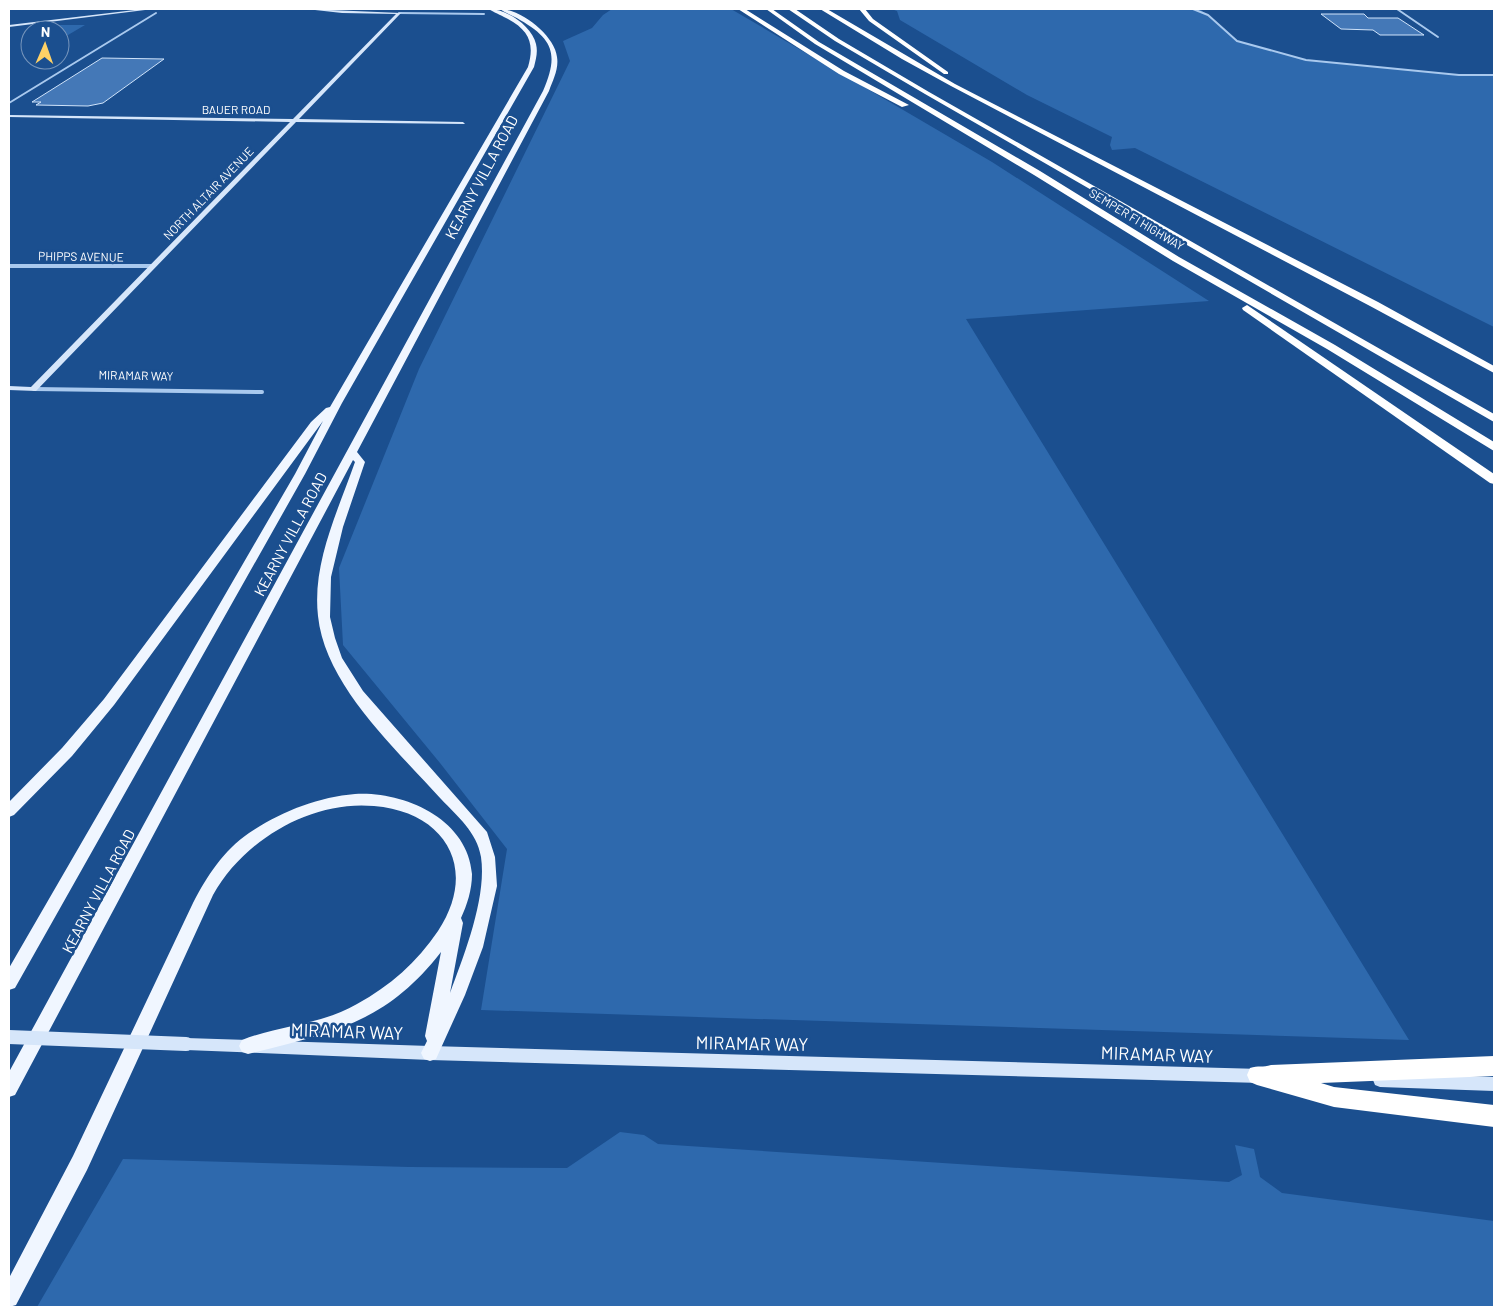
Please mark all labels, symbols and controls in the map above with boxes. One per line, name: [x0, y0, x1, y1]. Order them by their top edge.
north arrow: [20, 20, 70, 70]
text: N: [41, 23, 50, 40]
street label: BAUER ROAD: [202, 102, 270, 116]
street label: KEARNY VILLA ROAD: [441, 112, 521, 242]
street label: NORTH ALTAIR AVENUE: [160, 144, 256, 242]
street label: SEMPER FI HIGHWAY: [1087, 185, 1187, 253]
street label: PHIPPS AVENUE: [38, 248, 124, 264]
street label: MIRAMAR WAY: [98, 367, 174, 383]
street label: KEARNY VILLA ROAD: [250, 469, 330, 599]
street label: KEARNY VILLA ROAD: [58, 826, 138, 956]
street label: MIRAMAR WAY: [290, 1018, 404, 1044]
street label: MIRAMAR WAY: [696, 1031, 808, 1055]
street label: MIRAMAR WAY: [1100, 1041, 1214, 1067]

